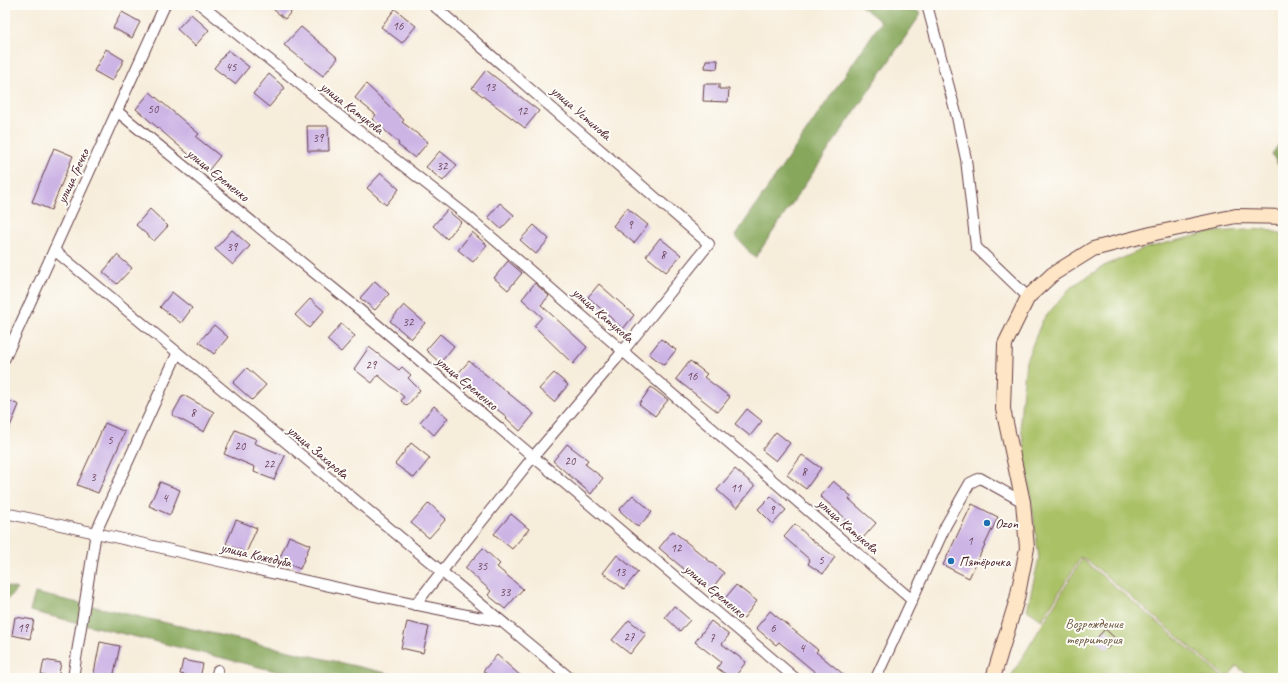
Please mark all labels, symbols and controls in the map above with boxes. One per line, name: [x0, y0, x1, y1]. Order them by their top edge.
house number: 16: [393, 18, 404, 34]
house number: 45: [226, 59, 237, 75]
street label: улица Катукова: [316, 77, 388, 139]
house number: 13: [485, 79, 497, 95]
street label: улица Устинова: [547, 81, 616, 145]
house number: 50: [148, 101, 160, 117]
house number: 12: [517, 103, 529, 119]
house number: 39: [313, 130, 325, 146]
street label: улица Гречко: [53, 144, 94, 207]
street label: улица Еременко: [183, 144, 253, 206]
house number: 32: [437, 158, 449, 174]
house number: 9: [627, 217, 634, 233]
house number: 39: [227, 239, 239, 255]
house number: 8: [660, 247, 667, 263]
street label: улица Катукова: [568, 283, 638, 347]
house number: 32: [403, 314, 415, 330]
street label: улица Еременко: [432, 352, 502, 414]
house number: 29: [366, 357, 378, 373]
house number: 16: [687, 368, 698, 384]
house number: 8: [190, 405, 197, 421]
street label: улица Захарова: [283, 421, 353, 483]
house number: 5: [107, 432, 113, 448]
house number: 20: [235, 438, 247, 454]
house number: 20: [565, 453, 577, 469]
house number: 22: [264, 456, 276, 472]
house number: 8: [801, 464, 808, 480]
house number: 3: [90, 469, 97, 485]
house number: 11: [731, 480, 742, 496]
house number: 4: [162, 490, 169, 506]
street label: улица Катукова: [813, 494, 883, 558]
house number: 9: [769, 502, 776, 518]
place label: Ozon: [995, 515, 1019, 532]
marker: Ozon: [982, 518, 992, 528]
house number: 1: [967, 533, 973, 549]
street label: улица Кожедуба: [218, 538, 294, 572]
house number: 12: [671, 540, 683, 556]
house number: 5: [818, 552, 824, 568]
place label: Пятёрочка: [959, 553, 1012, 570]
marker: Пятёрочка: [946, 556, 956, 566]
house number: 35: [477, 558, 488, 574]
street label: улица Еременко: [680, 560, 750, 622]
house number: 13: [615, 564, 627, 580]
house number: 33: [500, 584, 512, 600]
park label: Возрождение территория: [1065, 615, 1124, 648]
house number: 19: [18, 620, 30, 636]
house number: 6: [770, 620, 776, 636]
house number: 27: [624, 629, 635, 645]
house number: 7: [709, 630, 715, 646]
house number: 4: [799, 640, 806, 656]

